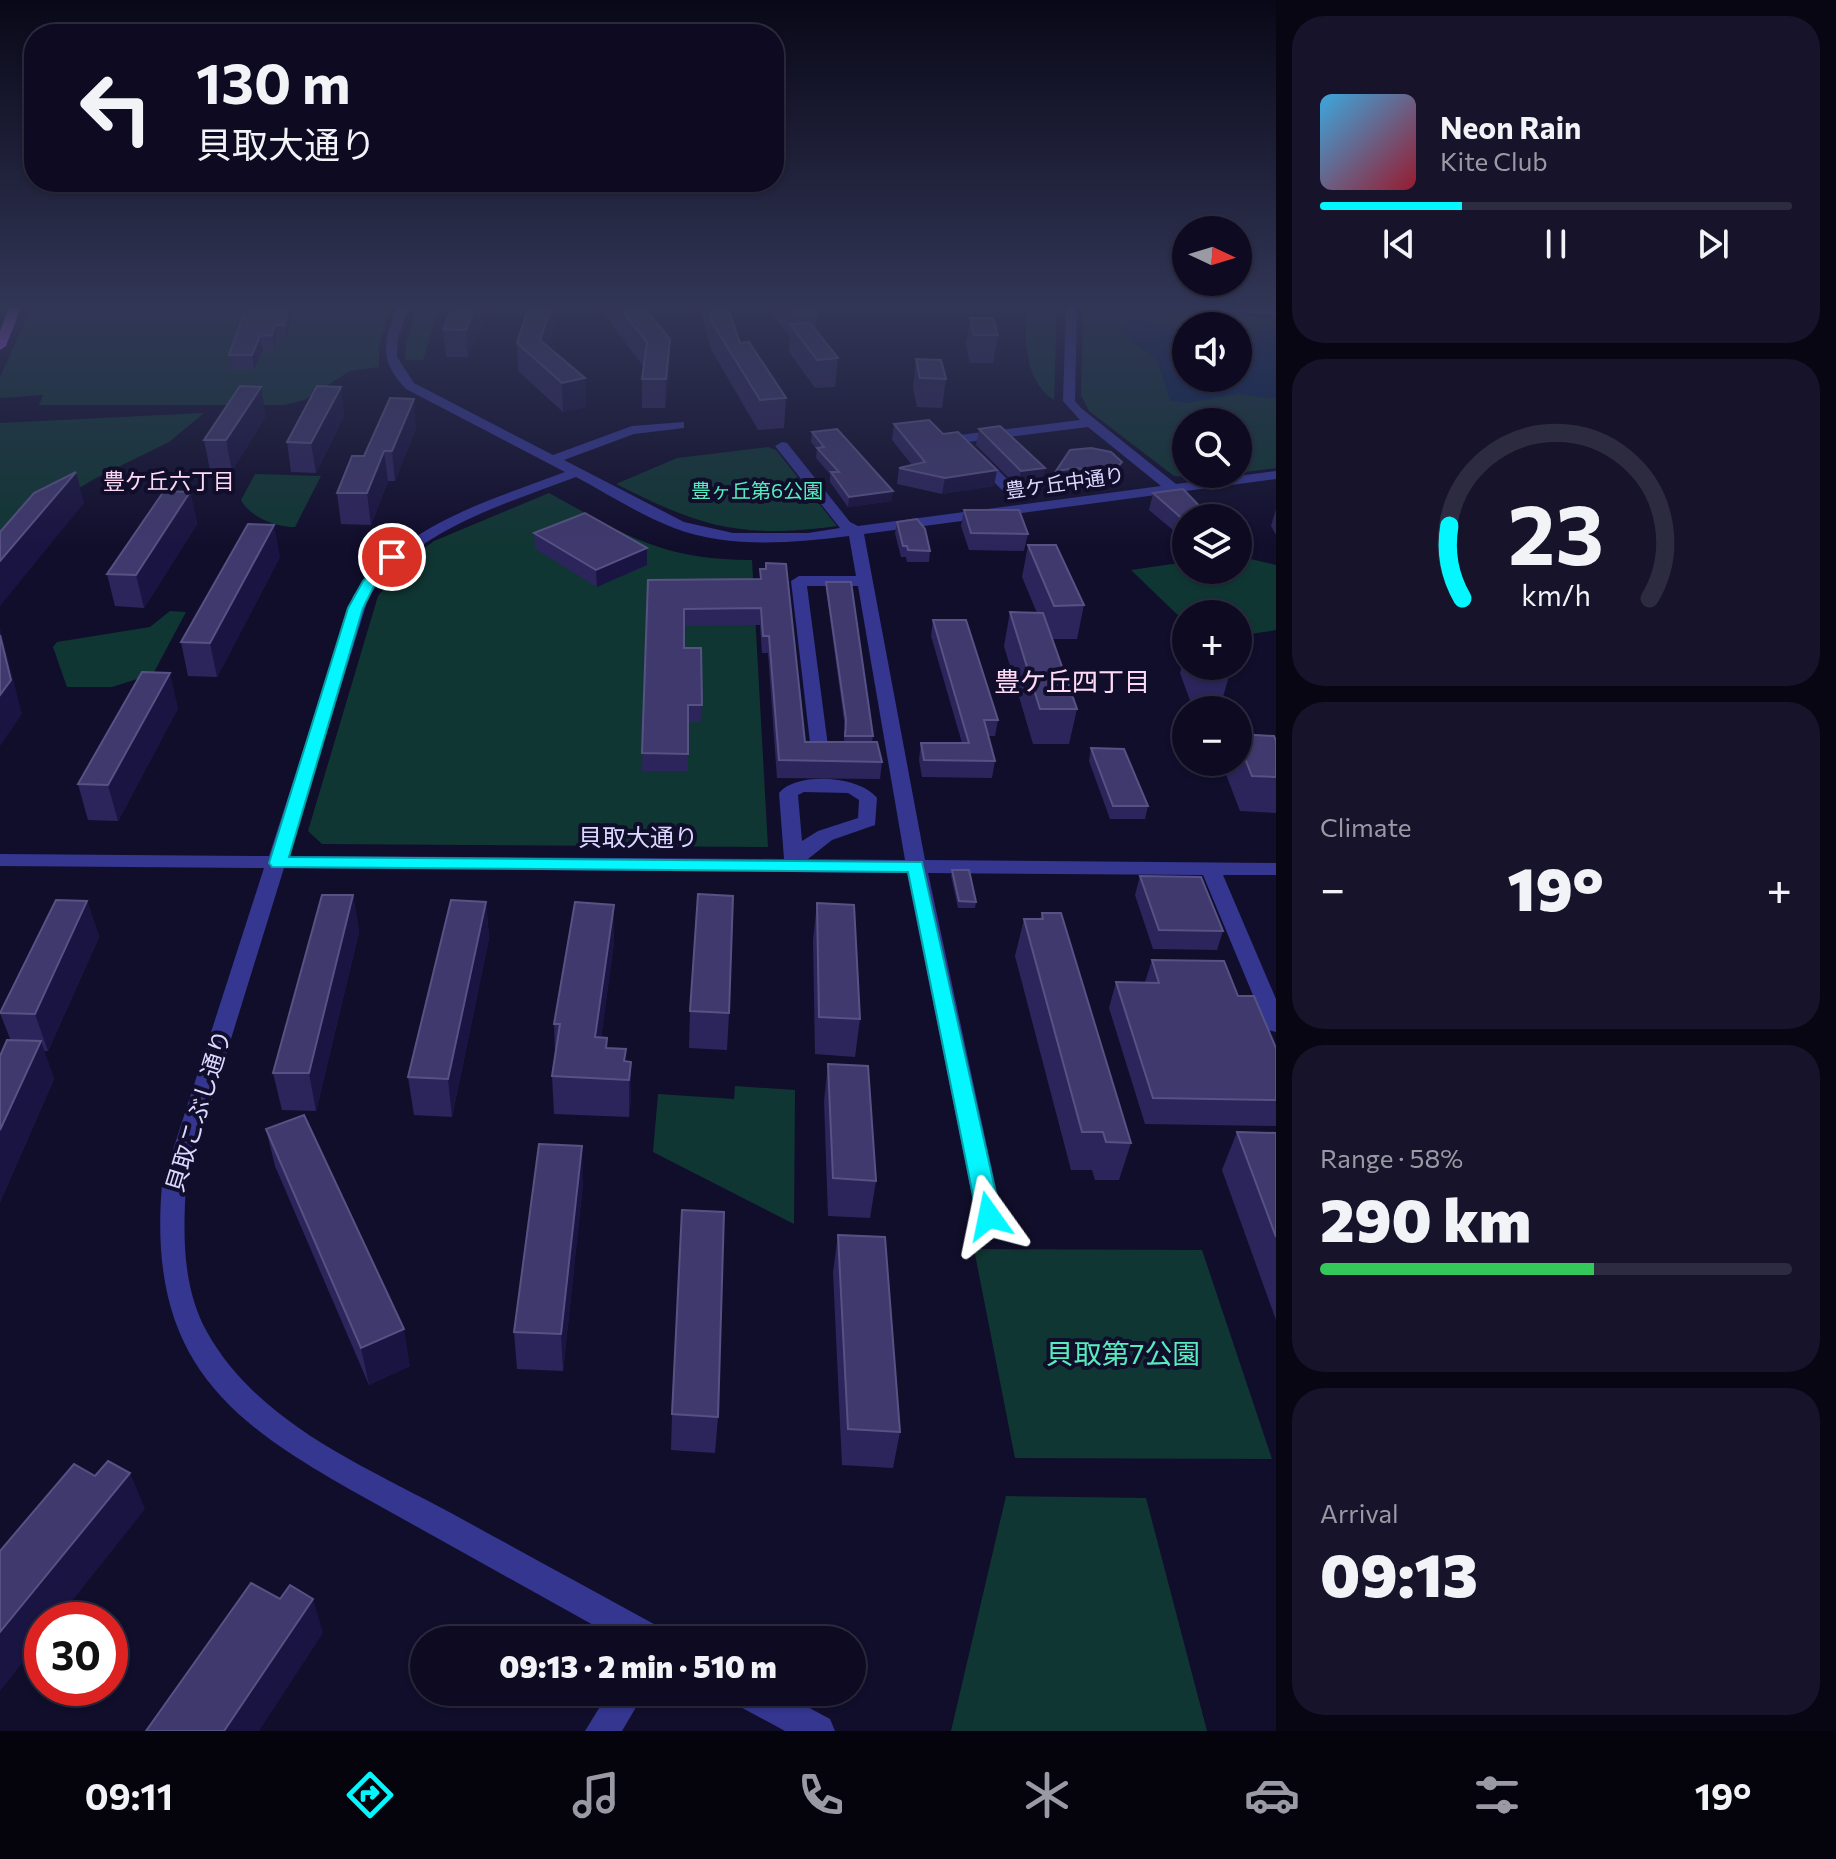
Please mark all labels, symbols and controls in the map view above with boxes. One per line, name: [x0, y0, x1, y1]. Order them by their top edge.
text: 130 m: [196, 47, 351, 116]
icon: left: [64, 56, 168, 160]
text: Neon Rain: [1440, 108, 1581, 145]
text: 貝取大通り: [196, 121, 376, 165]
text: Kite Club: [1440, 145, 1548, 176]
north arrow: [1172, 216, 1252, 296]
map controls: [1172, 216, 1252, 776]
icon: previous: [1377, 222, 1421, 266]
icon: pause: [1534, 222, 1578, 266]
icon: next: [1691, 222, 1735, 266]
button: sound: [1172, 312, 1252, 392]
button: search: [1172, 408, 1252, 488]
street label: 豊ケ丘中通り: [1004, 462, 1126, 502]
district label: 豊ケ丘六丁目: [103, 467, 235, 494]
park label: 豊ヶ丘第6公園: [691, 478, 823, 502]
text: 23: [1508, 479, 1604, 581]
button: layers: [1172, 504, 1252, 584]
pin: [358, 523, 426, 591]
icon: arrive: [370, 535, 414, 579]
text: km/h: [1521, 577, 1591, 612]
button: +: [1172, 600, 1252, 680]
district label: 豊ケ丘四丁目: [994, 665, 1150, 696]
button: −: [1172, 696, 1252, 776]
text: Climate: [1320, 811, 1412, 842]
street label: 貝取大通り: [578, 822, 698, 851]
text: 19°: [1507, 850, 1604, 923]
text: −: [1320, 860, 1345, 914]
text: +: [1766, 860, 1792, 914]
street label: 貝取こぶし通り: [159, 1026, 236, 1195]
text: Range · 58%: [1320, 1142, 1463, 1173]
position arrow: [947, 1174, 1031, 1258]
text: 290 km: [1320, 1181, 1531, 1254]
park label: 貝取第7公園: [1046, 1336, 1200, 1370]
text: Arrival: [1320, 1497, 1399, 1528]
text: 09:13: [1320, 1536, 1478, 1609]
speed limit sign: 30: [24, 1602, 128, 1706]
text: 09:13 · 2 min · 510 m: [499, 1647, 777, 1684]
icon: directions: [342, 1767, 398, 1823]
icon: music: [568, 1767, 624, 1823]
icon: phone: [793, 1767, 849, 1823]
icon: climate: [1019, 1767, 1075, 1823]
icon: car: [1244, 1767, 1300, 1823]
icon: filters: [1469, 1767, 1525, 1823]
text: 09:11: [85, 1773, 173, 1817]
text: 19°: [1695, 1773, 1751, 1817]

